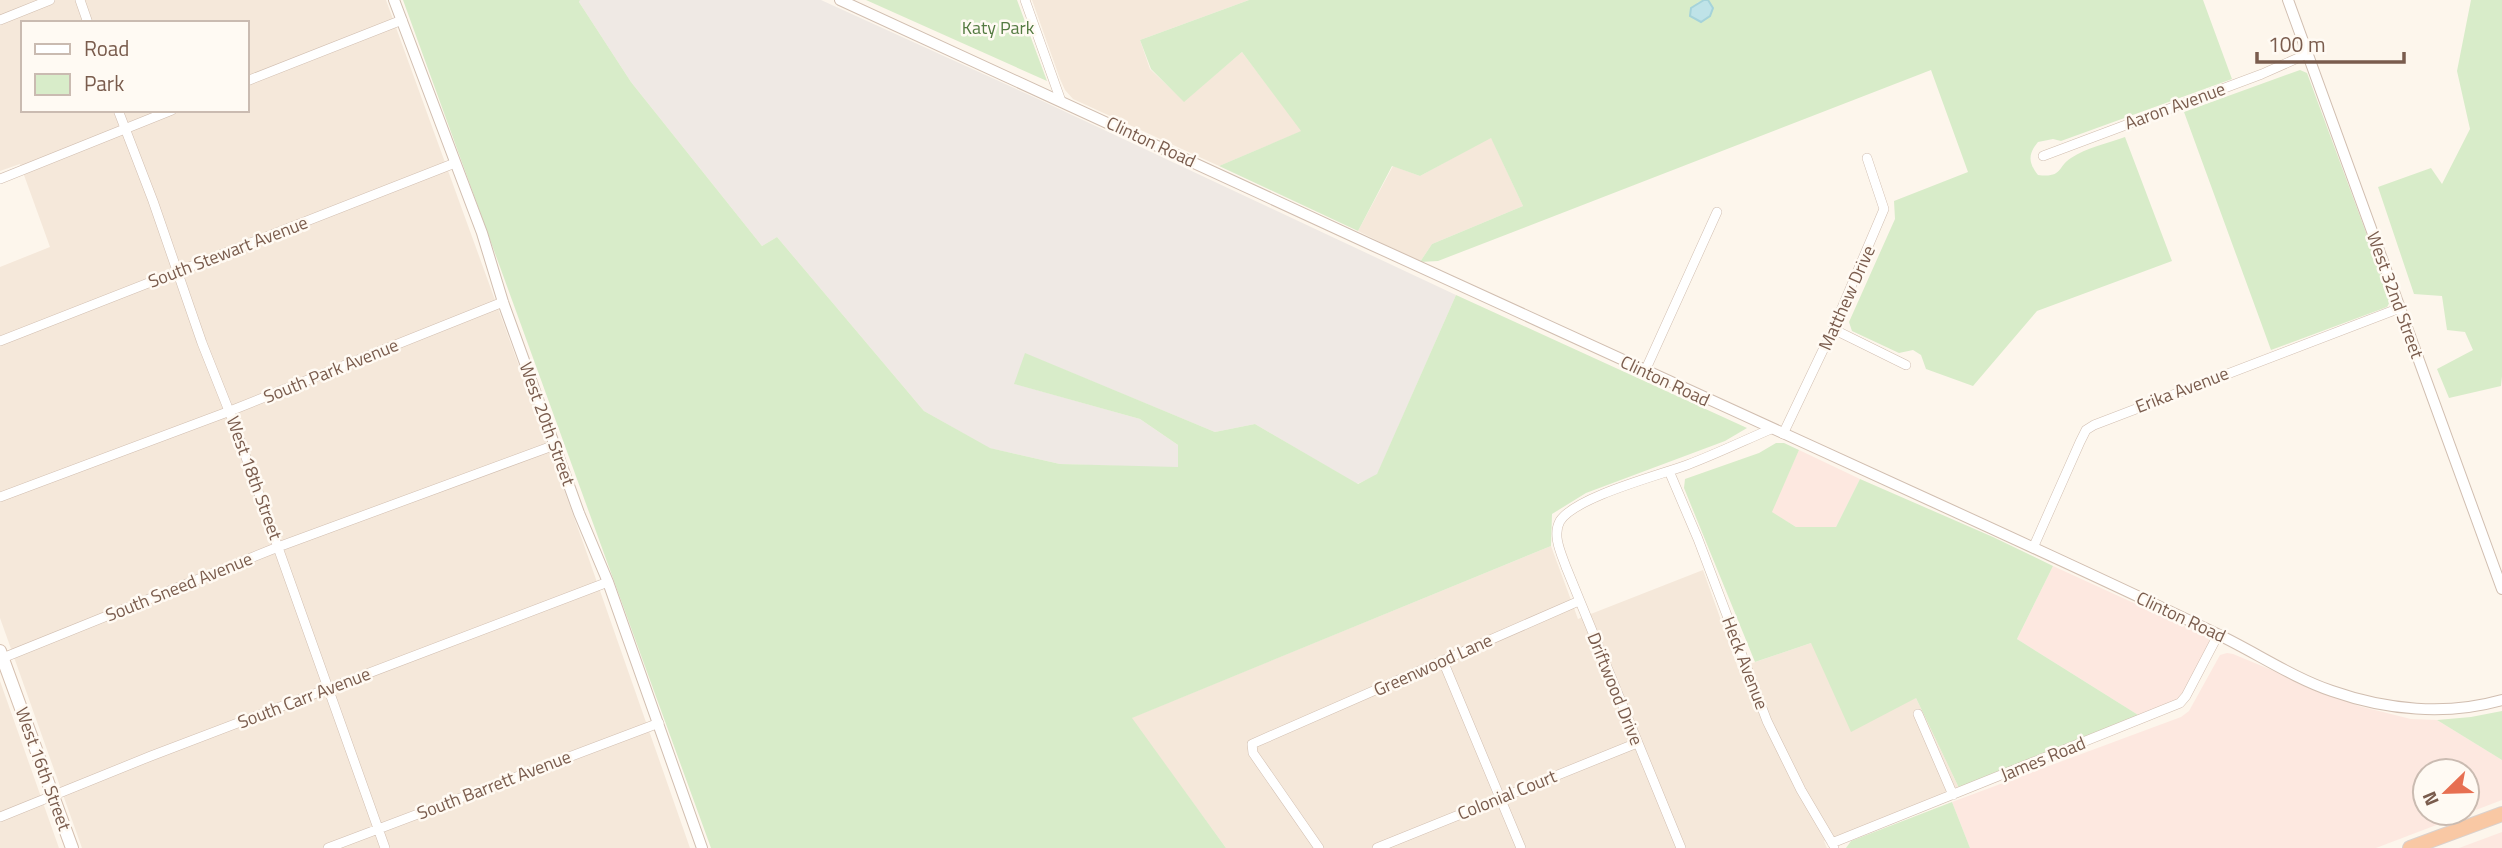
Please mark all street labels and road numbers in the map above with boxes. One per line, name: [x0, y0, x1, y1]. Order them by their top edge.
street label: Aaron Avenue: [2121, 75, 2229, 136]
street label: Clinton Road: [1102, 109, 1200, 174]
street label: South Stewart Avenue: [144, 209, 312, 294]
street label: West 32nd Street: [2360, 228, 2431, 363]
street label: Matthew Drive: [1811, 241, 1882, 355]
street label: South Park Avenue: [259, 331, 402, 410]
street label: Clinton Road: [1616, 348, 1714, 413]
street label: West 20th Street: [513, 358, 583, 490]
street label: Erika Avenue: [2131, 359, 2232, 420]
street label: West 18th Street: [220, 412, 290, 544]
street label: South Sneed Avenue: [101, 545, 256, 628]
street label: Clinton Road: [2132, 584, 2230, 649]
street label: Heck Avenue: [1715, 612, 1776, 713]
street label: Greenwood Lane: [1369, 626, 1496, 703]
street label: Driftwood Drive: [1581, 628, 1650, 749]
street label: South Carr Avenue: [233, 660, 374, 735]
street label: West 16th Street: [9, 703, 79, 835]
street label: James Road: [1996, 729, 2089, 788]
street label: South Barrett Avenue: [413, 743, 575, 826]
street label: Colonial Court: [1453, 762, 1561, 827]

